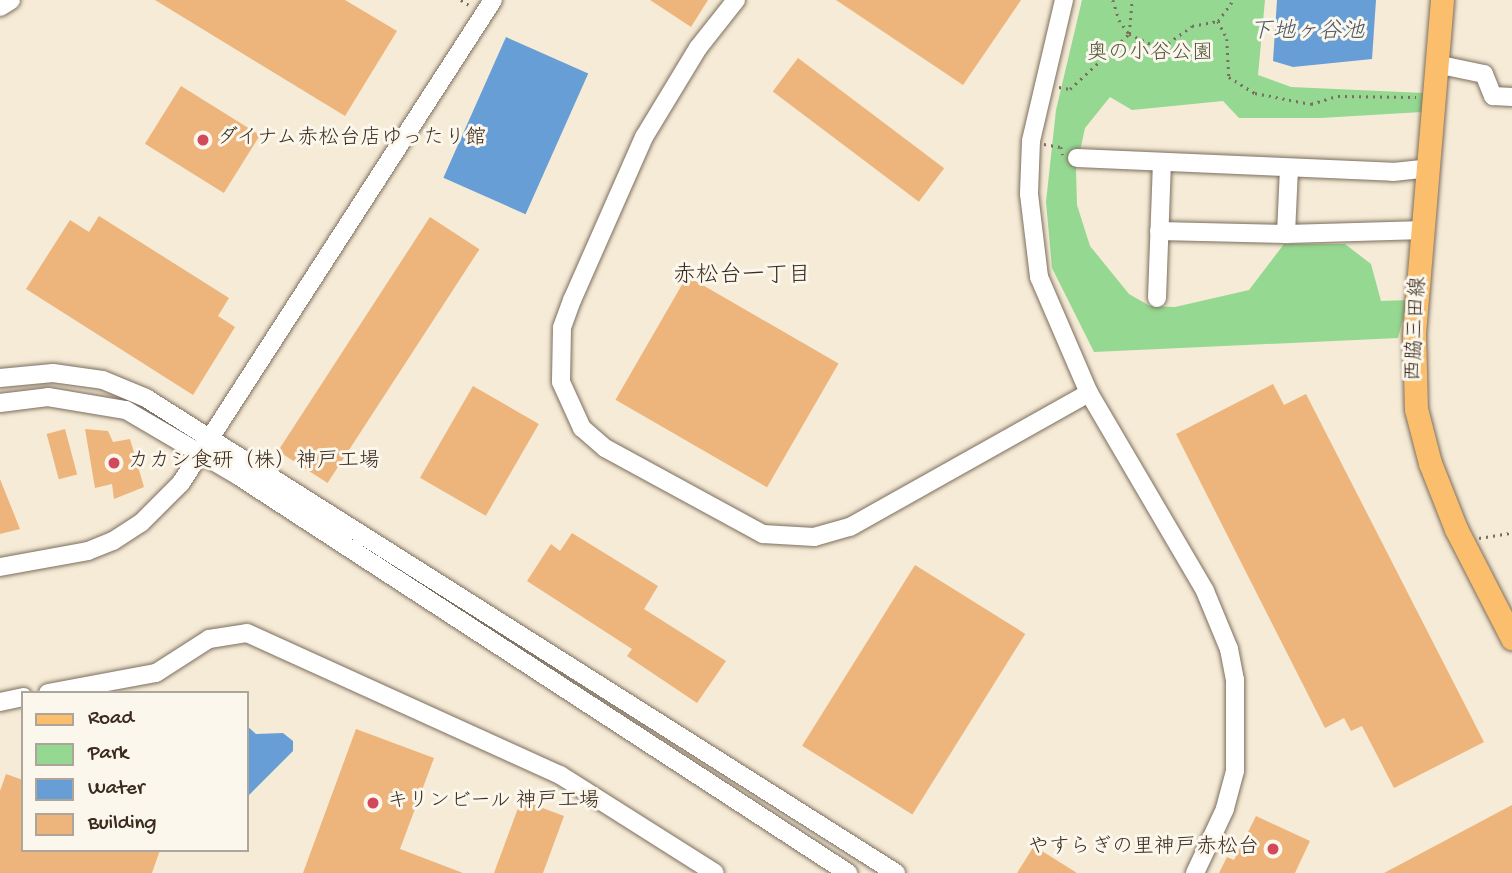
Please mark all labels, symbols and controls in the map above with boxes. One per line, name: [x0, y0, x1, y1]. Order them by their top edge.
water label: 下地ヶ谷池: [1250, 19, 1364, 47]
park label: 奥の小谷公園: [1087, 42, 1213, 68]
place label: ダイナム赤松台店ゆったり館: [217, 127, 490, 153]
marker: ダイナム赤松台店ゆったり館: [195, 132, 211, 148]
district label: 赤松台一丁目: [673, 263, 811, 291]
street label: 西脇三田線: [1403, 276, 1433, 382]
place label: カカシ食研（株）神戸工場: [128, 450, 380, 476]
marker: カカシ食研（株）神戸工場: [106, 455, 122, 471]
legend: [21, 691, 248, 852]
text: Road: [88, 707, 134, 732]
text: Park: [88, 742, 128, 767]
text: Water: [88, 777, 144, 802]
place label: キリンビール 神戸工場: [387, 790, 601, 816]
marker: キリンビール 神戸工場: [365, 795, 381, 811]
text: Building: [88, 812, 157, 837]
place label: やすらぎの里神戸赤松台: [1028, 836, 1259, 862]
marker: やすらぎの里神戸赤松台: [1265, 841, 1281, 857]

